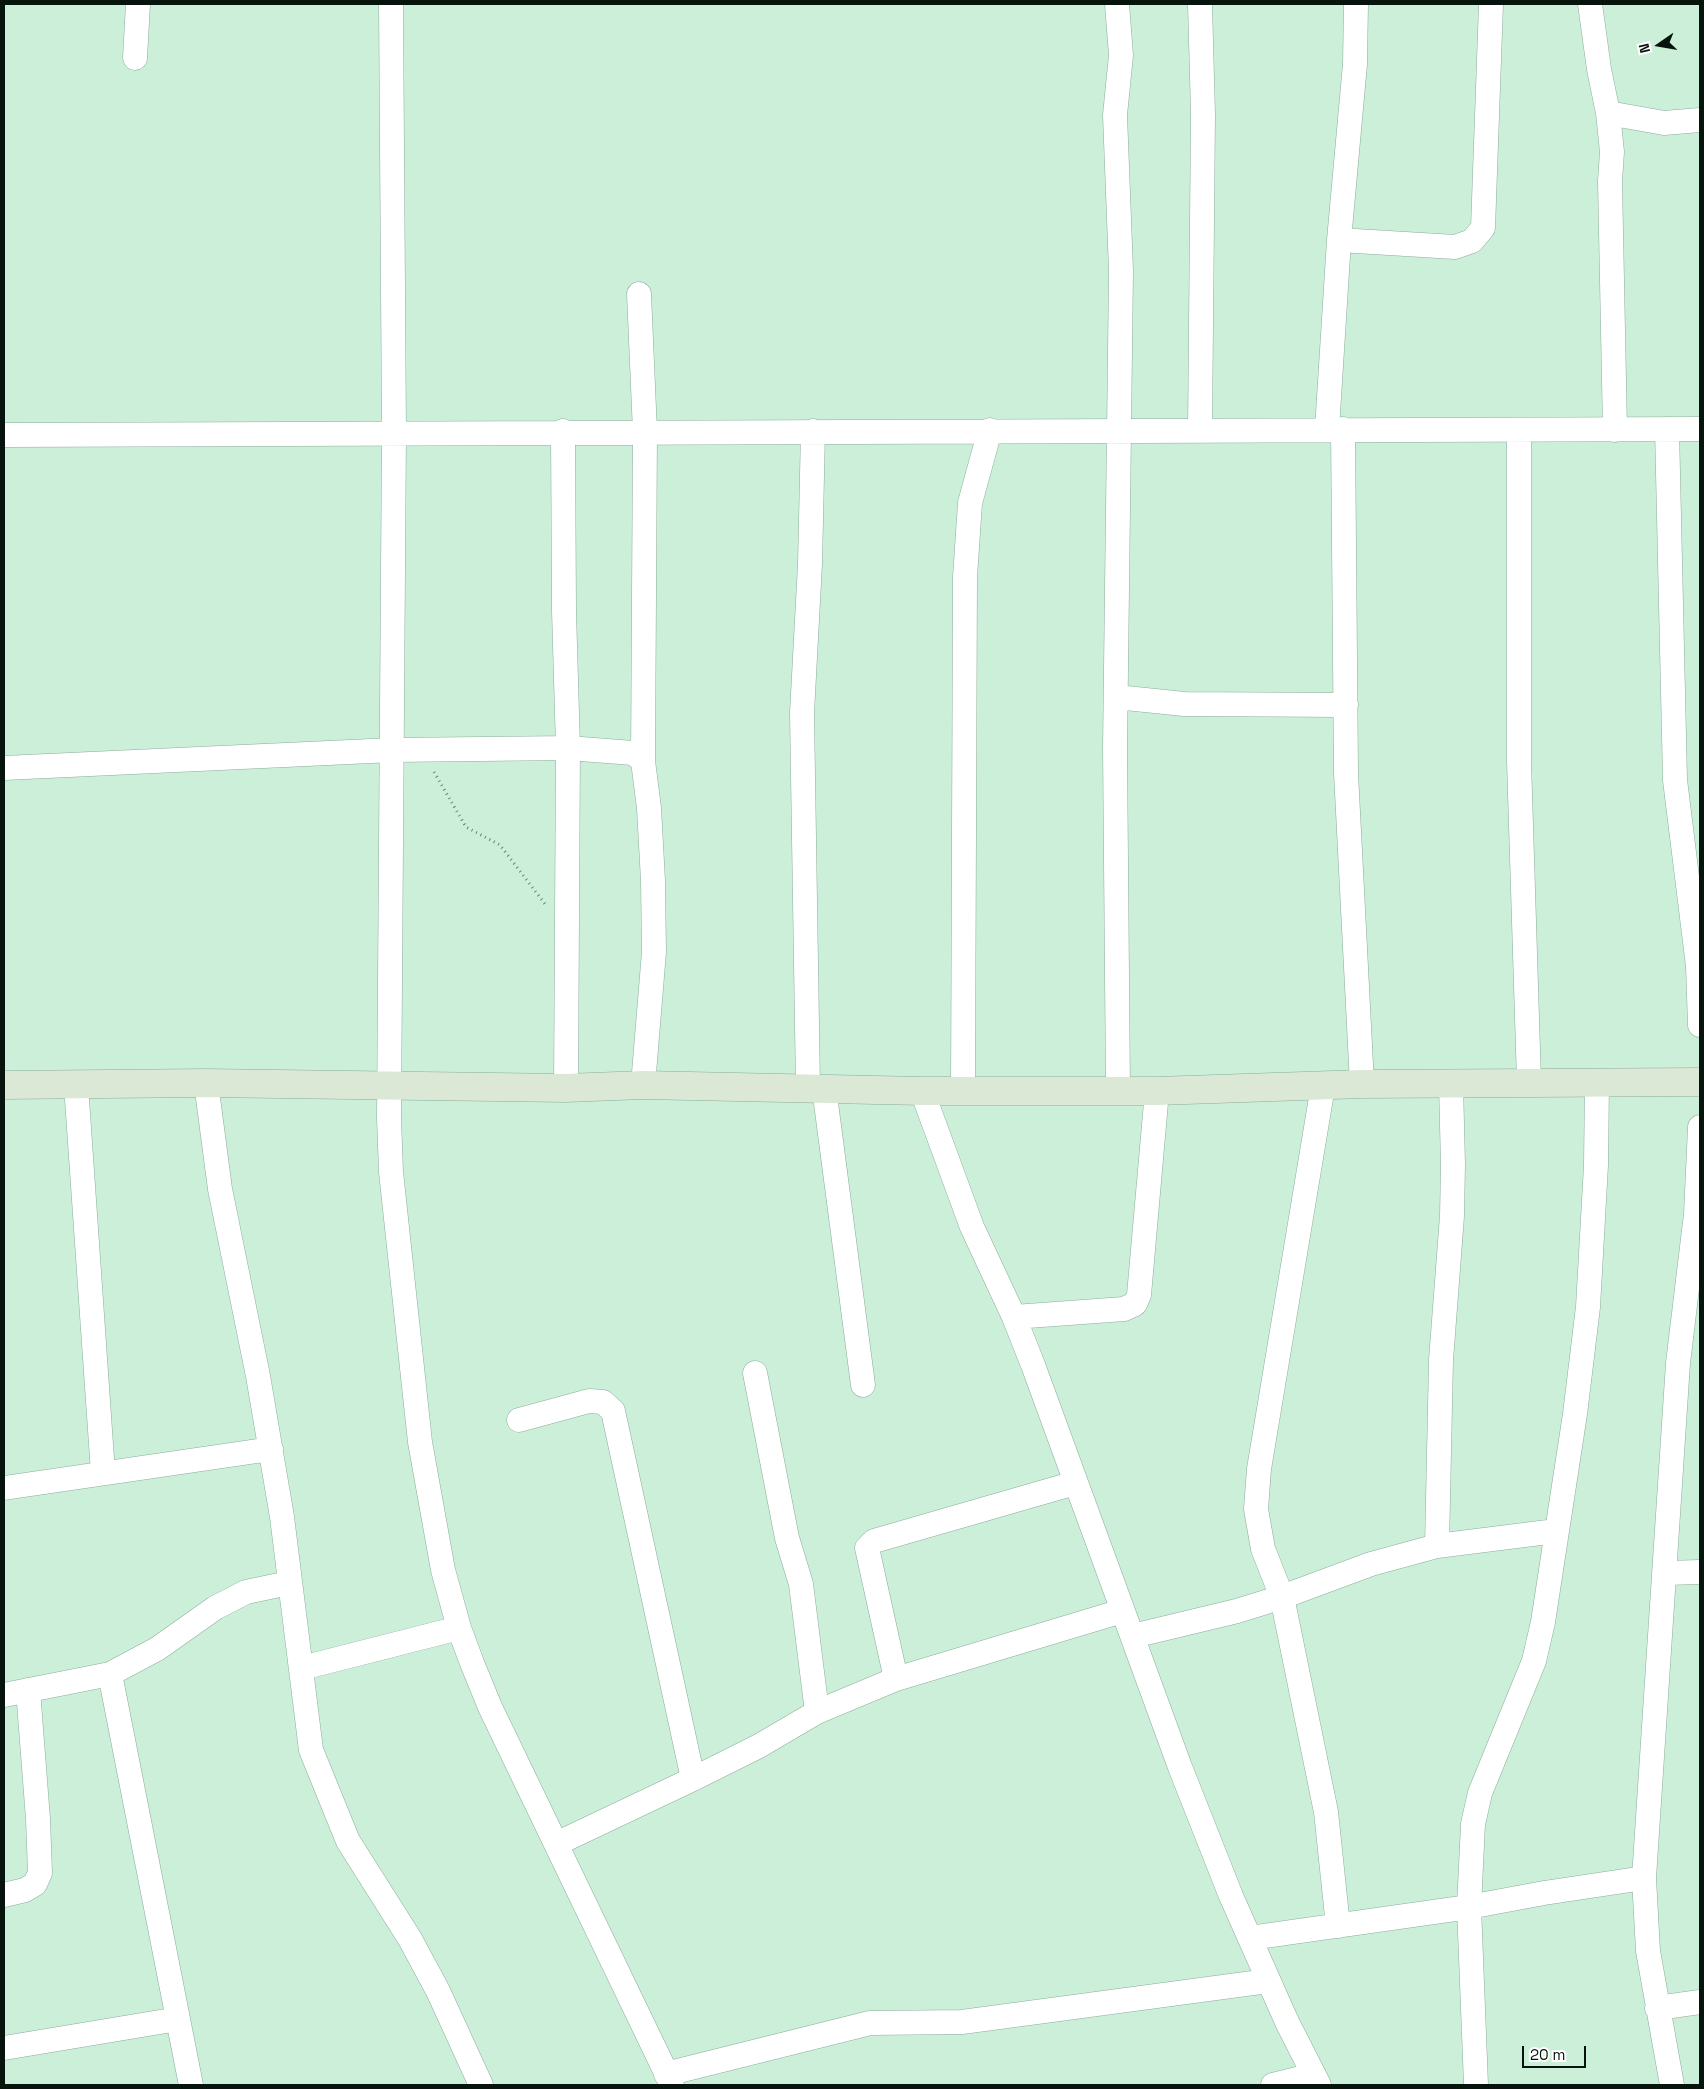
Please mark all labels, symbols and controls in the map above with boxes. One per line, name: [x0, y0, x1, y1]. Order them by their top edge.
north arrow: [1634, 20, 1684, 70]
text: N: [1635, 42, 1654, 55]
scale bar: [1524, 2036, 1588, 2068]
text: 20 m: [1530, 2045, 1565, 2064]

